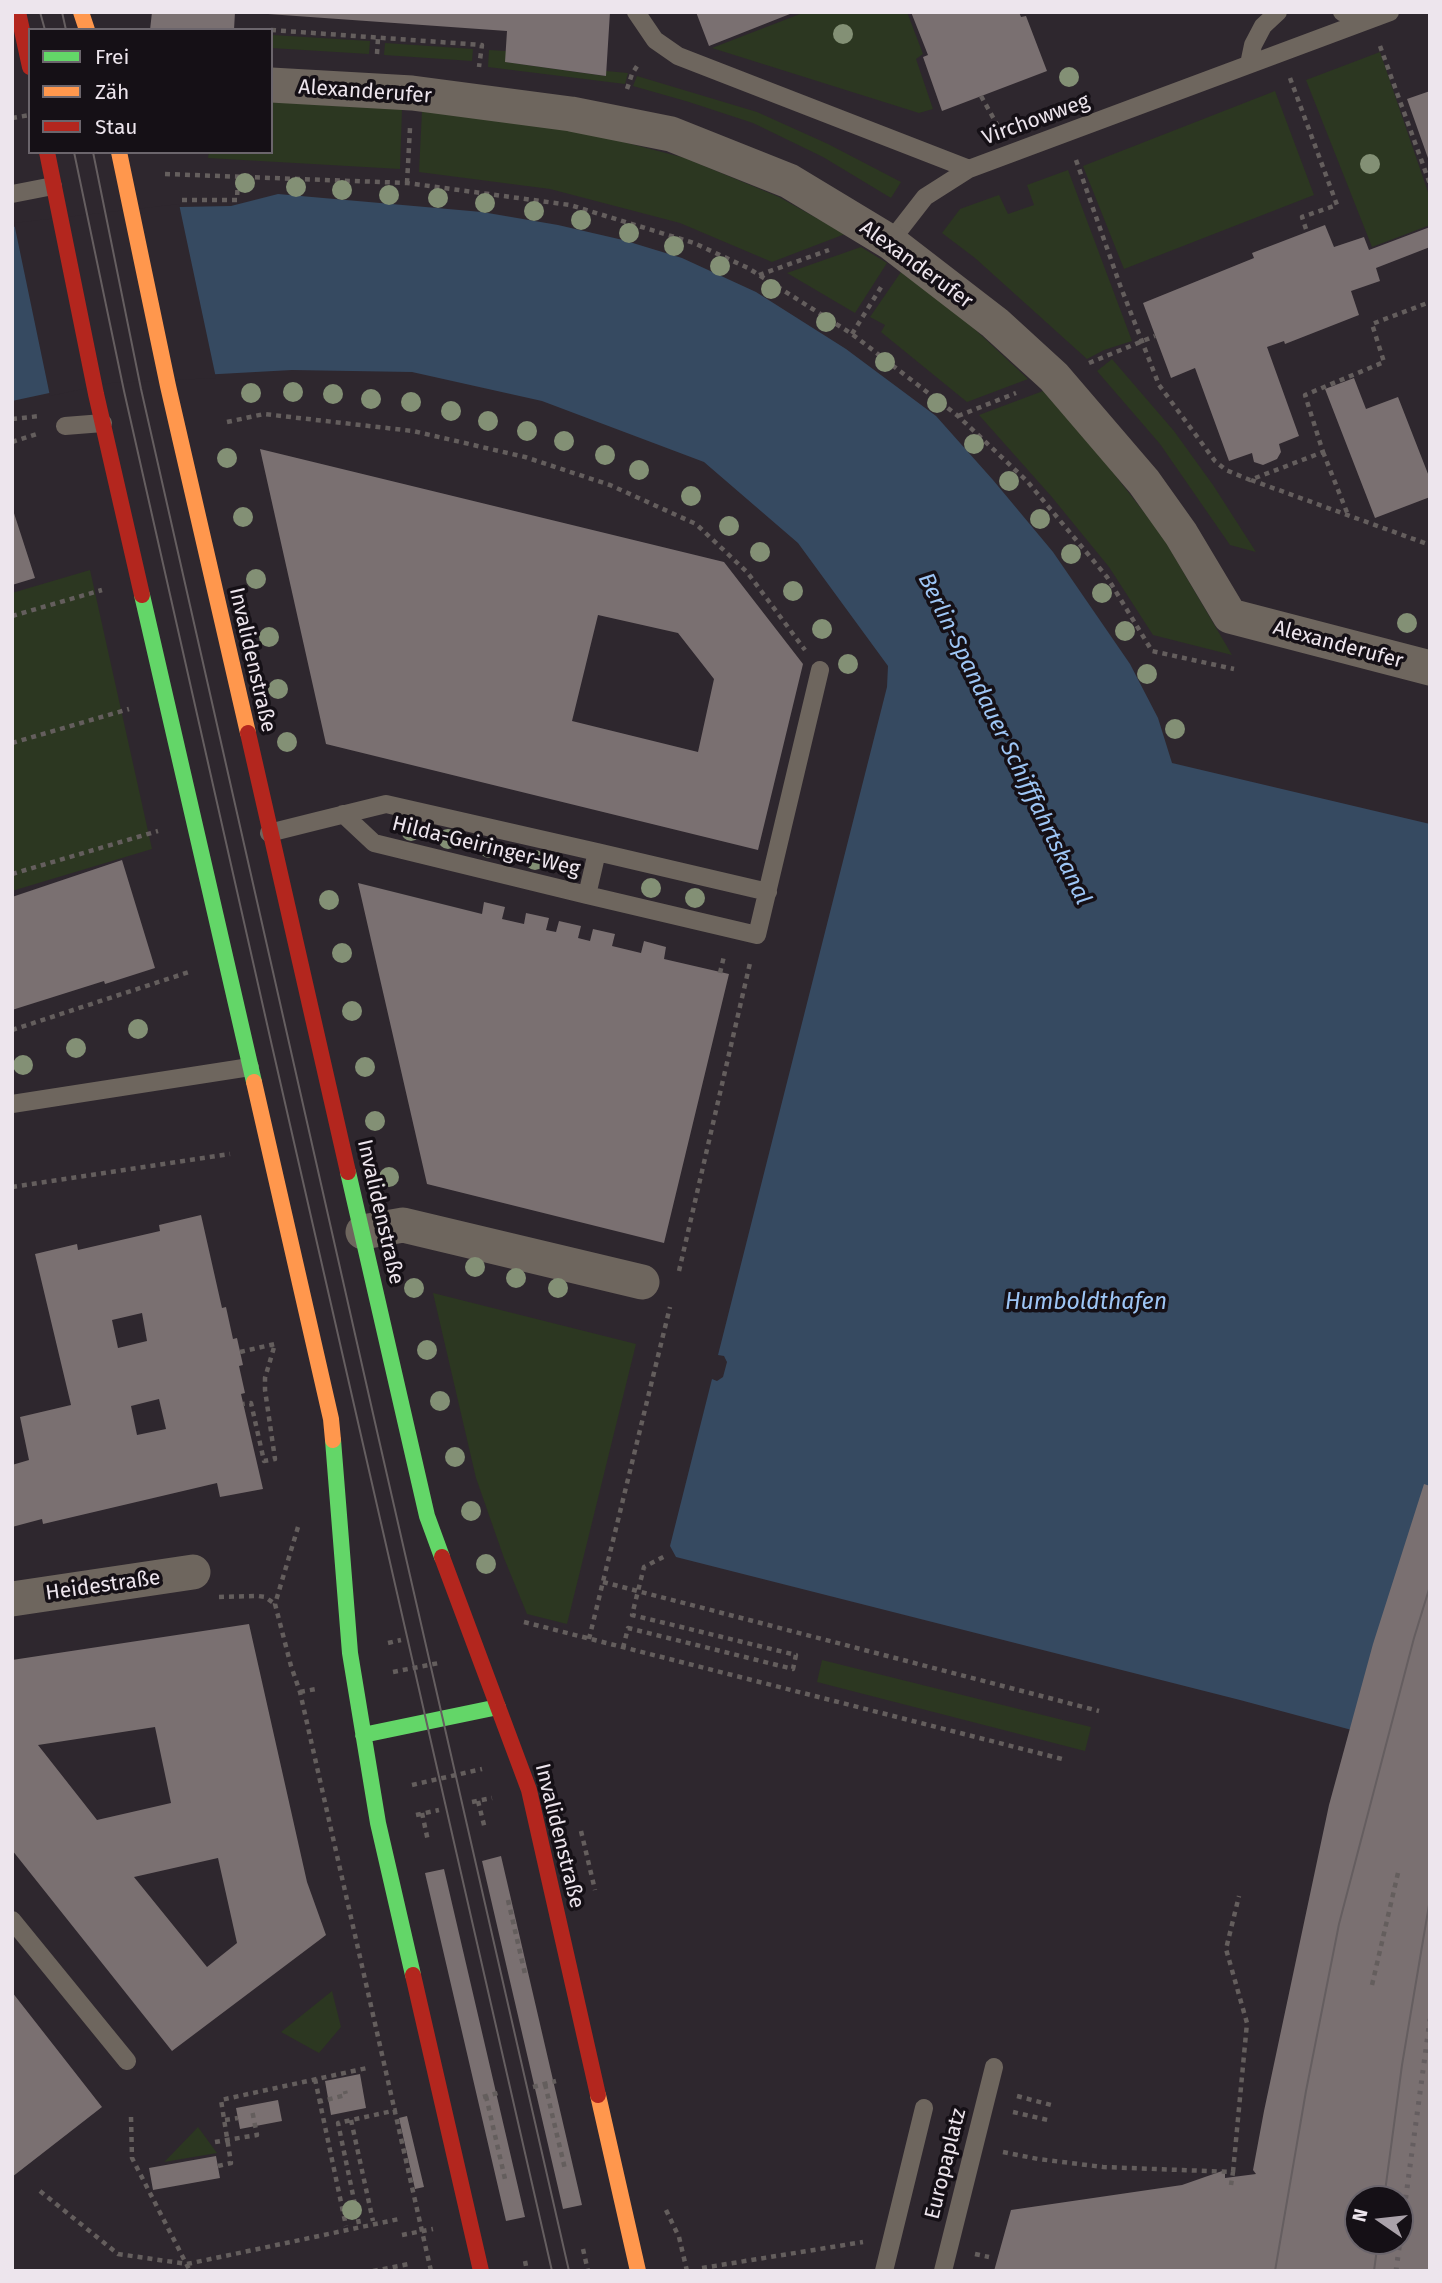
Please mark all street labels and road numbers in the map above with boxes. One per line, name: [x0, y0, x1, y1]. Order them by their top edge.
street label: Alexanderufer: [297, 75, 433, 109]
street label: Virchowweg: [979, 89, 1093, 151]
street label: Alexanderufer: [855, 216, 977, 314]
street label: Invalidenstraße: [223, 585, 281, 735]
street label: Alexanderufer: [1270, 616, 1406, 674]
street label: Hilda-Geiringer-Weg: [389, 811, 583, 883]
street label: Invalidenstraße: [351, 1137, 409, 1287]
street label: Heidestraße: [44, 1565, 162, 1607]
street label: Invalidenstraße: [529, 1761, 589, 1911]
street label: Europaplatz: [920, 2106, 972, 2222]

